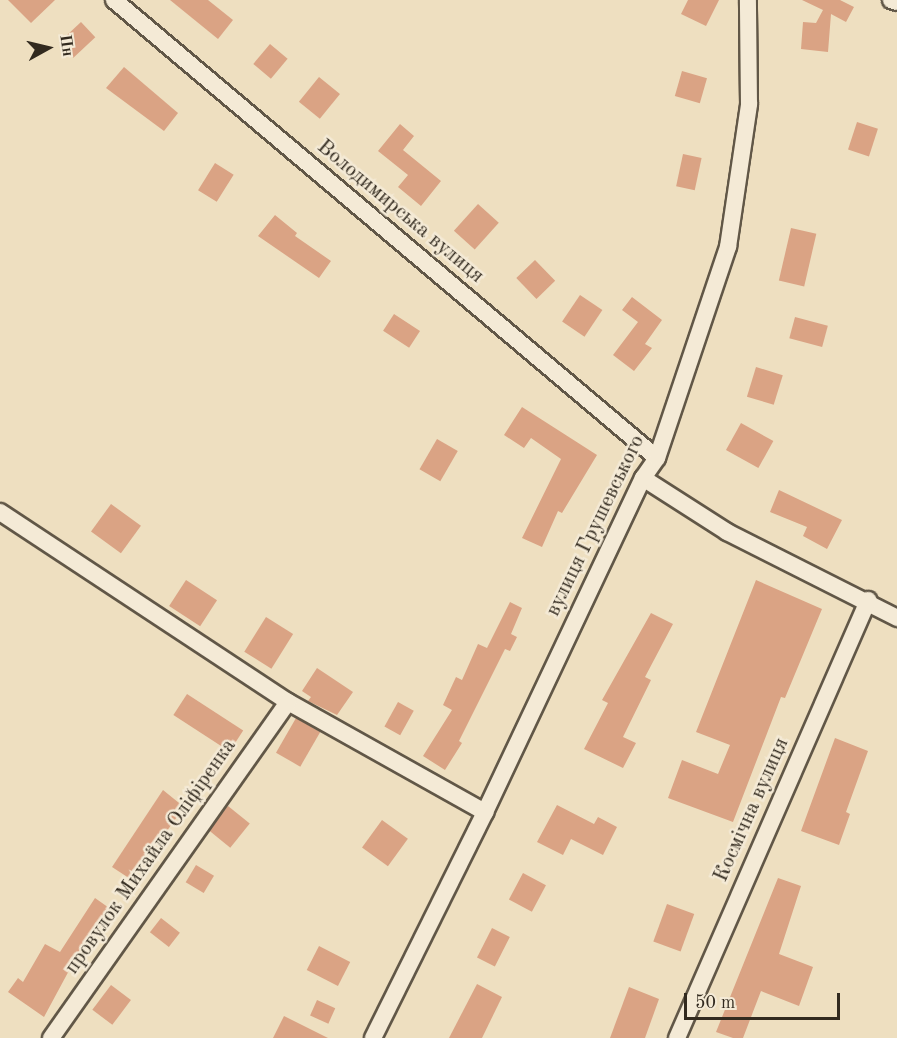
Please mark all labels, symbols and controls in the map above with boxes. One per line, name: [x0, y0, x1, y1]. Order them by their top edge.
north arrow: [18, 18, 78, 78]
text: Пн: [56, 33, 75, 58]
street label: Володимирська вулиця: [311, 135, 489, 289]
street label: вулиця Грушевського: [541, 431, 651, 621]
street label: Космічна вулиця: [709, 734, 795, 886]
street label: провулок Михайла Оліфіренка: [60, 735, 242, 979]
scale bar: [687, 981, 843, 1019]
text: 50 m: [695, 994, 735, 1012]

